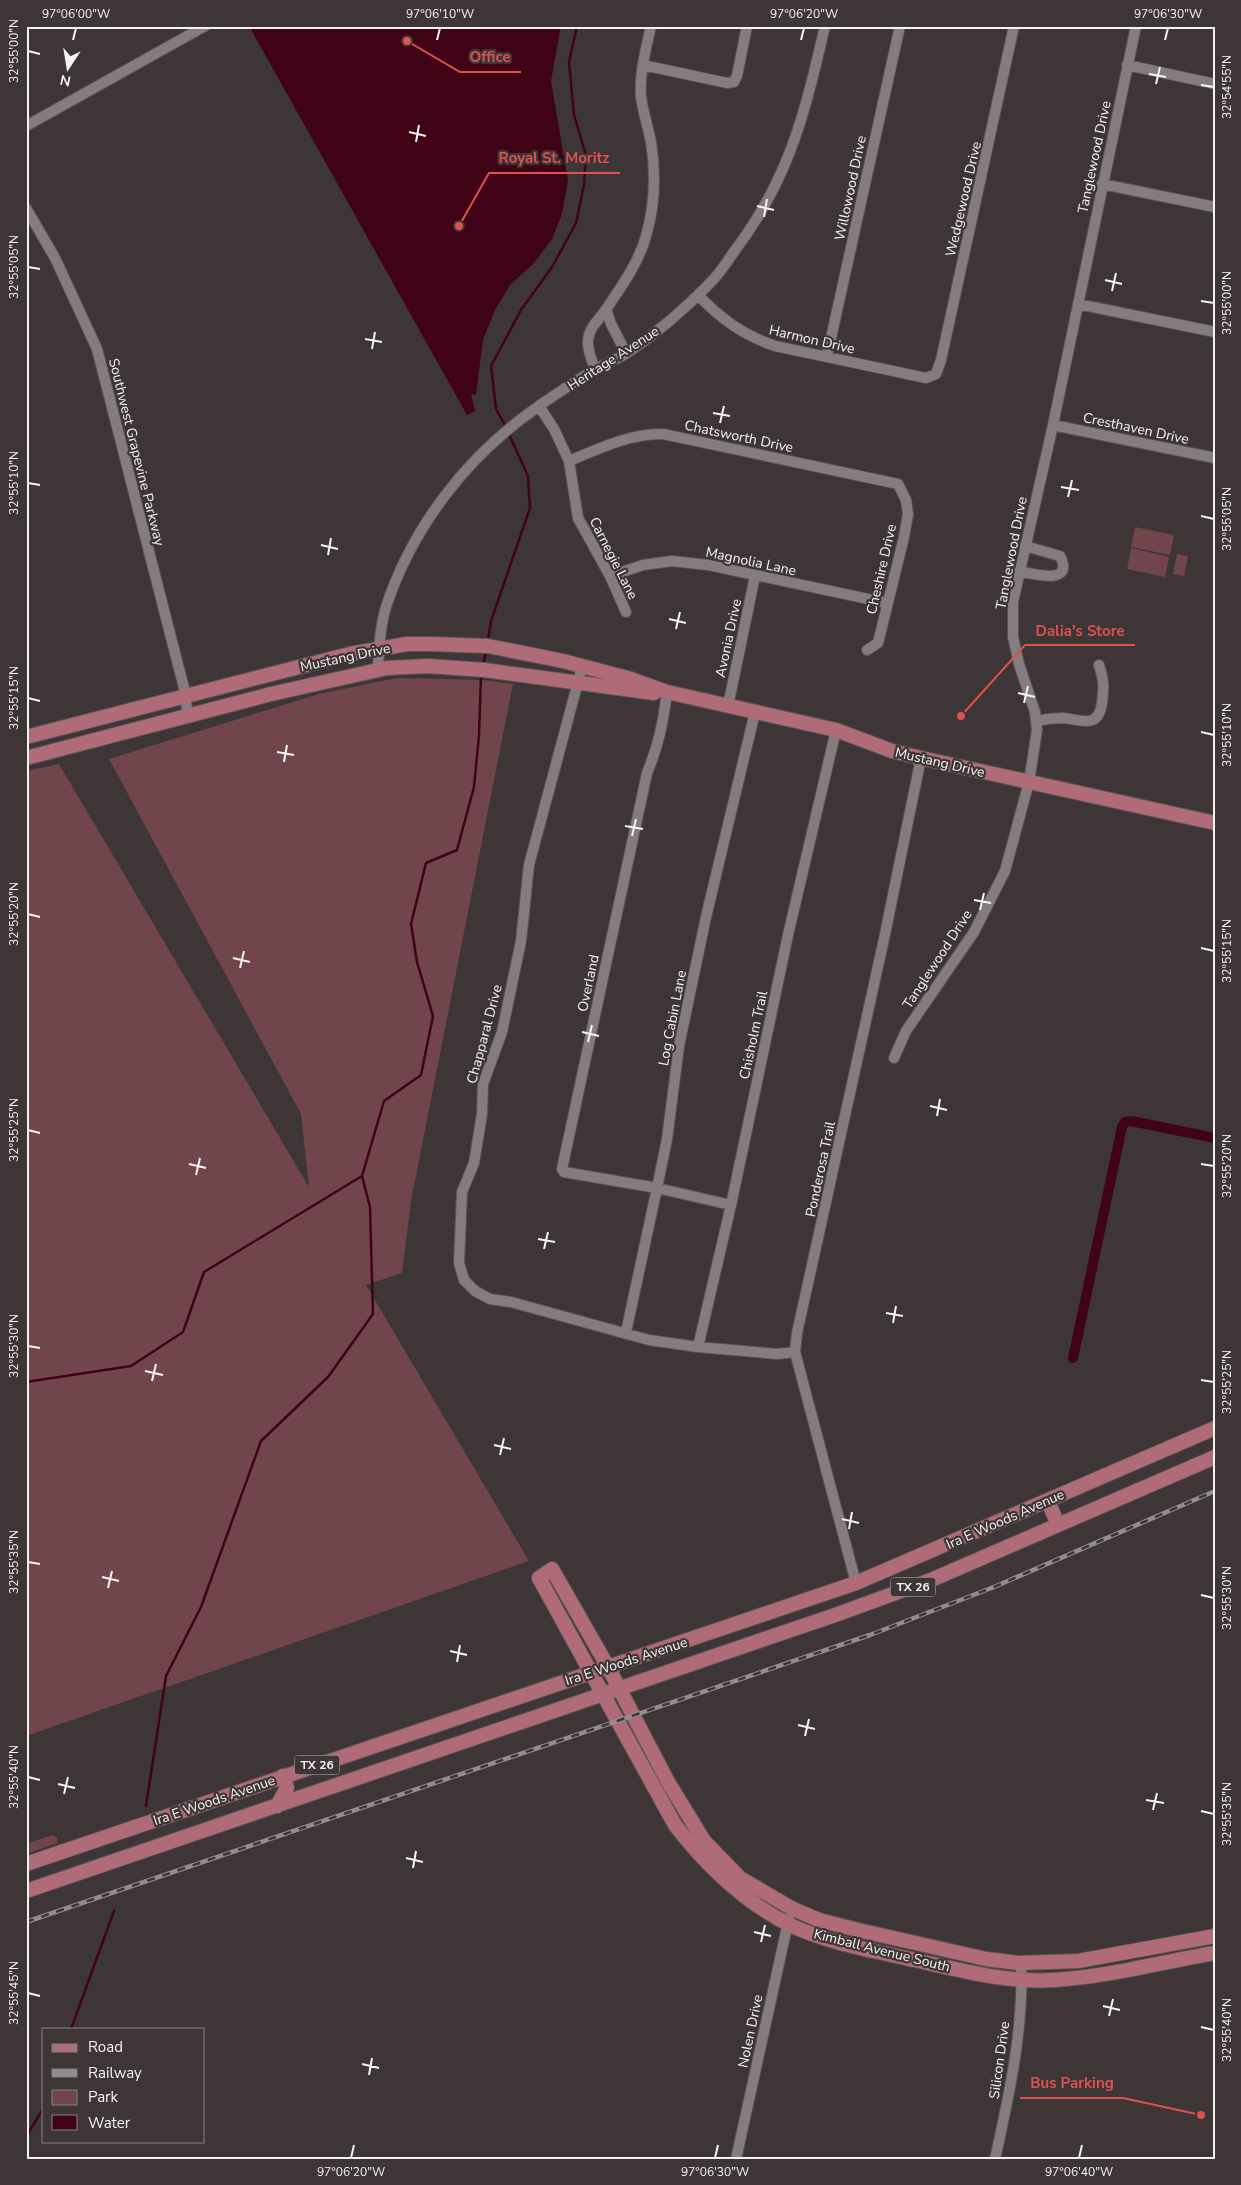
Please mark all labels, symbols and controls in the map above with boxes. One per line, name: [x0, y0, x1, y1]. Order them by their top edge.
text: 97°06'00"W: [42, 6, 110, 22]
text: 97°06'10"W: [406, 6, 474, 22]
text: 97°06'20"W: [770, 6, 838, 22]
text: 97°06'30"W: [1134, 6, 1202, 22]
text: 32°55'00"N: [6, 19, 22, 83]
north arrow: [42, 42, 92, 92]
callout: Office: [460, 42, 521, 72]
text: Office: [469, 47, 511, 67]
text: 32°54'55"N: [1219, 55, 1235, 119]
text: N: [58, 70, 73, 91]
street label: Tanglewood Drive: [1073, 99, 1116, 215]
street label: Willowood Drive: [830, 134, 871, 242]
street label: Wedgewood Drive: [941, 140, 986, 259]
callout: Royal St. Moritz: [489, 143, 620, 173]
text: Royal St. Moritz: [499, 148, 609, 168]
text: 32°55'05"N: [6, 235, 22, 299]
text: 32°55'00"N: [1219, 271, 1235, 335]
street label: Harmon Drive: [767, 320, 857, 359]
street label: Heritage Avenue: [564, 322, 663, 395]
street label: Southwest Grapevine Parkway: [104, 356, 169, 549]
street label: Cresthaven Drive: [1081, 408, 1191, 449]
street label: Chatsworth Drive: [683, 416, 795, 457]
text: 32°55'10"N: [6, 451, 22, 515]
text: 32°55'05"N: [1219, 487, 1235, 551]
street label: Tanglewood Drive: [991, 495, 1032, 611]
street label: Carnegie Lane: [585, 514, 642, 603]
street label: Cheshire Drive: [862, 522, 901, 616]
street label: Magnolia Lane: [704, 543, 798, 580]
street label: Avonia Drive: [711, 597, 746, 679]
callout: Dalia's Store: [1025, 615, 1135, 645]
text: Dalia's Store: [1035, 621, 1125, 641]
street label: Mustang Drive: [298, 639, 392, 676]
text: 32°55'15"N: [6, 666, 22, 730]
text: 32°55'10"N: [1219, 703, 1235, 767]
street label: Mustang Drive: [893, 743, 987, 782]
text: 32°55'20"N: [6, 882, 22, 946]
street label: Tanglewood Drive: [898, 906, 977, 1012]
text: 32°55'15"N: [1219, 919, 1235, 983]
street label: Overland: [573, 953, 604, 1013]
street label: Log Cabin Lane: [654, 969, 691, 1068]
street label: Chapparal Drive: [462, 982, 507, 1086]
street label: Chisholm Trail: [735, 988, 772, 1081]
text: 32°55'25"N: [6, 1098, 22, 1162]
street label: Ponderosa Trail: [801, 1119, 840, 1219]
text: 32°55'20"N: [1219, 1134, 1235, 1198]
text: 32°55'30"N: [6, 1314, 22, 1378]
text: 32°55'25"N: [1219, 1350, 1235, 1414]
street label: Ira E Woods Avenue: [943, 1485, 1067, 1554]
text: 32°55'35"N: [6, 1530, 22, 1594]
text: 32°55'30"N: [1219, 1566, 1235, 1630]
road number: TX 26: [890, 1578, 936, 1596]
street label: Ira E Woods Avenue: [563, 1633, 690, 1690]
text: 32°55'40"N: [6, 1745, 22, 1809]
road number: TX 26: [294, 1756, 340, 1774]
street label: Ira E Woods Avenue: [151, 1771, 278, 1830]
text: 32°55'35"N: [1219, 1782, 1235, 1846]
street label: Kimball Avenue South: [812, 1924, 952, 1977]
text: 32°55'45"N: [6, 1961, 22, 2025]
street label: Nolen Drive: [733, 1993, 768, 2069]
text: 32°55'40"N: [1219, 1998, 1235, 2062]
street label: Silicon Drive: [985, 2020, 1014, 2100]
legend: [42, 2028, 205, 2142]
text: Road: [88, 2037, 123, 2057]
text: Railway: [88, 2063, 142, 2083]
callout: Bus Parking: [1020, 2068, 1123, 2098]
text: Bus Parking: [1030, 2073, 1114, 2093]
text: Park: [88, 2087, 118, 2107]
text: Water: [88, 2113, 131, 2133]
text: 97°06'20"W: [317, 2164, 385, 2180]
text: 97°06'30"W: [681, 2164, 749, 2180]
text: 97°06'40"W: [1045, 2164, 1113, 2180]

